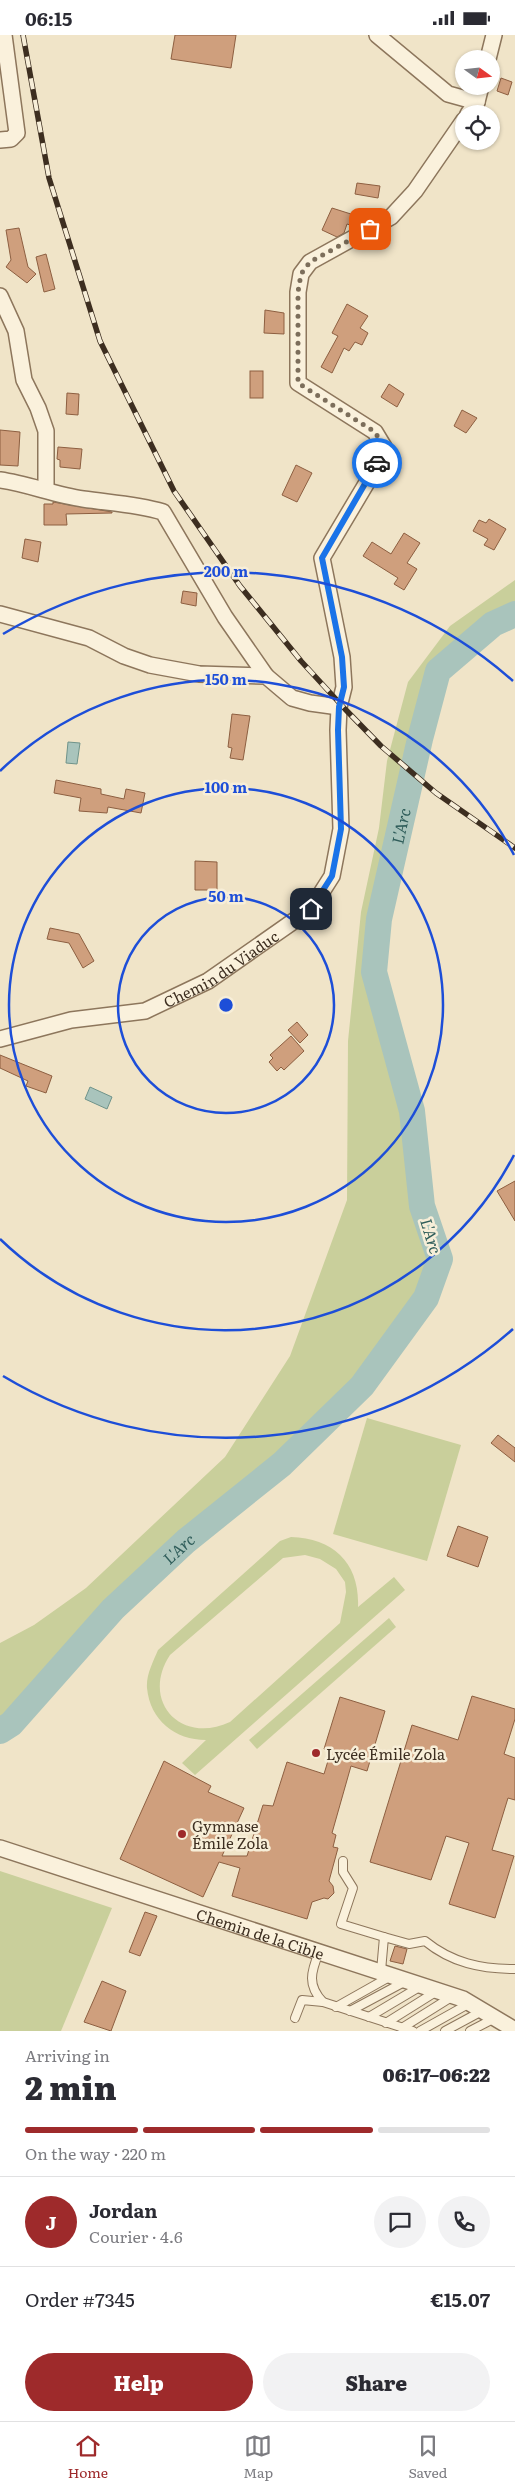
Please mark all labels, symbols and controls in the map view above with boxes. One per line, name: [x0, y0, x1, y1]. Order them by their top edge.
text: 06:15: [25, 4, 72, 32]
north arrow: [455, 50, 500, 95]
map controls: [455, 50, 500, 150]
button: locate: [455, 105, 500, 150]
pin: [349, 208, 391, 250]
icon: bag: [356, 215, 384, 243]
courier: [352, 438, 402, 488]
icon: car: [363, 449, 391, 477]
text: 200 m: [204, 559, 248, 582]
text: 150 m: [205, 667, 247, 690]
text: 100 m: [205, 775, 247, 798]
water label: L'Arc: [385, 805, 416, 846]
text: 50 m: [208, 884, 244, 907]
pin: [290, 888, 332, 930]
icon: home: [297, 895, 325, 923]
street label: Chemin du Viaduc: [159, 924, 283, 1012]
centre of rings: [217, 996, 235, 1014]
water label: L'Arc: [415, 1215, 449, 1257]
water label: L'Arc: [157, 1527, 200, 1569]
place label: Lycée Émile Zola: [326, 1742, 446, 1765]
marker: Lycée Émile Zola: [310, 1747, 322, 1759]
place label: Gymnase Émile Zola: [192, 1814, 269, 1854]
marker: Gymnase Émile Zola: [176, 1828, 188, 1840]
street label: Chemin de la Cible: [194, 1901, 328, 1965]
text: Arriving in: [25, 2043, 110, 2067]
text: 06:17–06:22: [383, 2060, 490, 2088]
text: 2 min: [25, 2062, 117, 2110]
text: On the way · 220 m: [25, 2141, 166, 2165]
text: Jordan: [89, 2196, 158, 2224]
button: chat: [374, 2196, 426, 2248]
button: phone: [438, 2196, 490, 2248]
text: J: [46, 2208, 56, 2236]
text: Courier · 4.6: [89, 2224, 183, 2248]
text: Order #7345: [25, 2285, 135, 2313]
text: €15.07: [430, 2285, 490, 2313]
button: Help: [25, 2353, 253, 2411]
button: Share: [263, 2353, 490, 2411]
tab: Home: [68, 2432, 108, 2482]
tab: Map: [243, 2432, 273, 2482]
tab: Saved: [408, 2432, 447, 2482]

